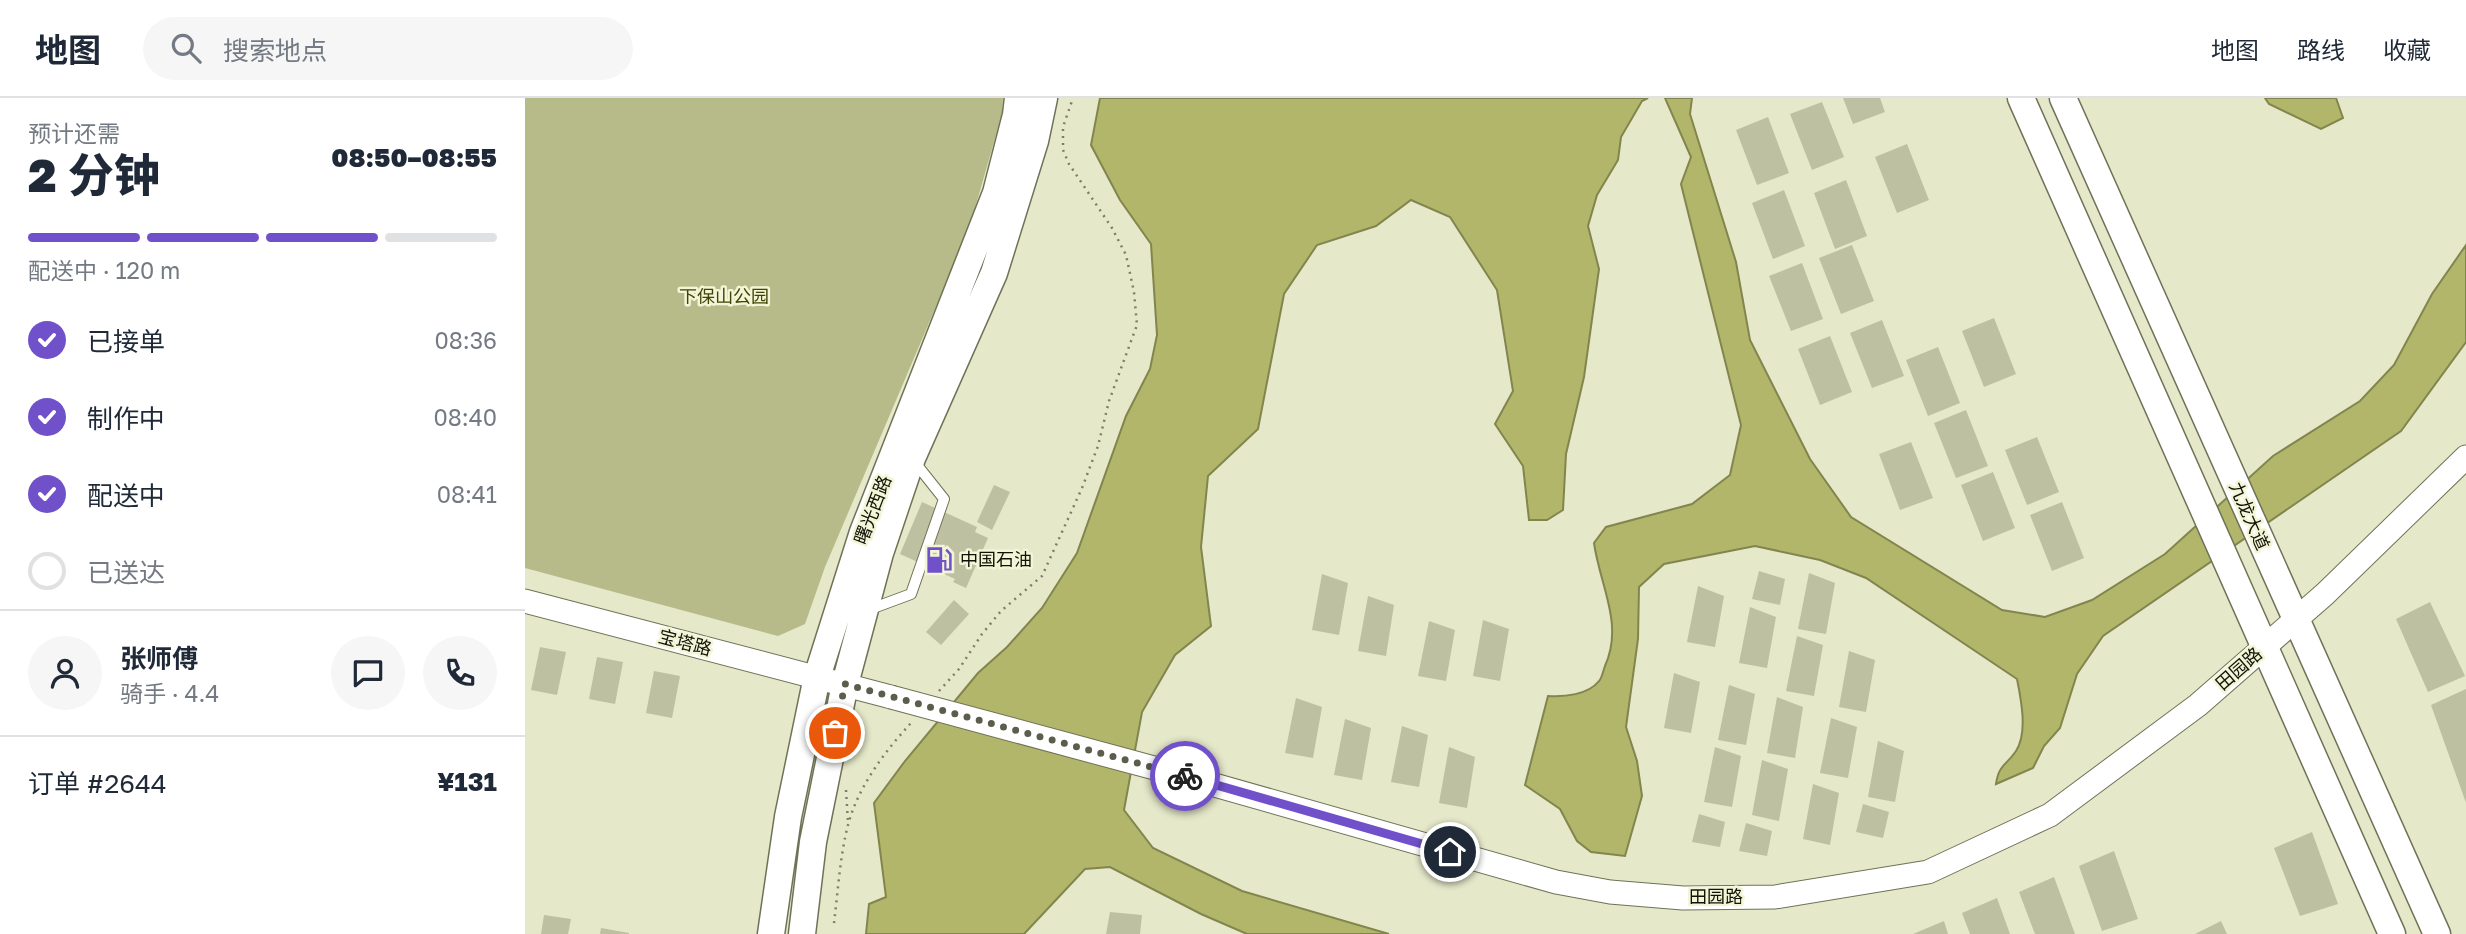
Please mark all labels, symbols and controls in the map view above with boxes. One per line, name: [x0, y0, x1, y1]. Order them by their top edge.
search box: [143, 17, 633, 80]
icon: search: [167, 29, 205, 67]
text: 地图: [35, 30, 101, 69]
text: 搜索地点: [223, 35, 327, 66]
text: 地图: [2211, 35, 2259, 64]
text: 路线: [2297, 35, 2345, 64]
text: 收藏: [2383, 35, 2431, 64]
text: 预计还需: [28, 119, 120, 147]
text: 08:50–08:55: [331, 142, 497, 173]
text: 2 分钟: [28, 147, 160, 202]
text: 配送中 · 120 m: [28, 256, 180, 284]
park label: 下保山公园: [679, 285, 769, 307]
icon: check: [28, 321, 66, 359]
text: 已接单: [87, 326, 165, 357]
text: 08:36: [434, 326, 497, 354]
icon: check: [28, 398, 66, 436]
text: 制作中: [87, 403, 165, 434]
text: 08:40: [434, 403, 497, 431]
street label: 曙光西路: [849, 472, 895, 547]
icon: check: [28, 475, 66, 513]
street label: 九龙大道: [2225, 478, 2275, 553]
text: 配送中: [87, 480, 165, 511]
text: 08:41: [437, 480, 497, 508]
fuel station icon: 中国石油: [924, 545, 954, 575]
place label: 中国石油: [960, 548, 1032, 570]
text: 已送达: [87, 557, 165, 588]
street label: 宝塔路: [656, 624, 714, 660]
button: person: [28, 636, 102, 710]
button: chat: [331, 636, 405, 710]
button: phone: [423, 636, 497, 710]
street label: 田园路: [2211, 642, 2266, 694]
text: 张师傅: [120, 643, 198, 674]
text: 骑手 · 4.4: [120, 679, 219, 707]
pin: [805, 703, 865, 763]
icon: bag: [816, 714, 854, 752]
courier: [1150, 741, 1220, 811]
icon: bike: [1166, 757, 1204, 795]
text: ¥131: [437, 766, 497, 797]
text: 订单 #2644: [28, 768, 167, 799]
pin: [1420, 822, 1480, 882]
icon: home: [1431, 833, 1469, 871]
street label: 田园路: [1689, 885, 1743, 907]

